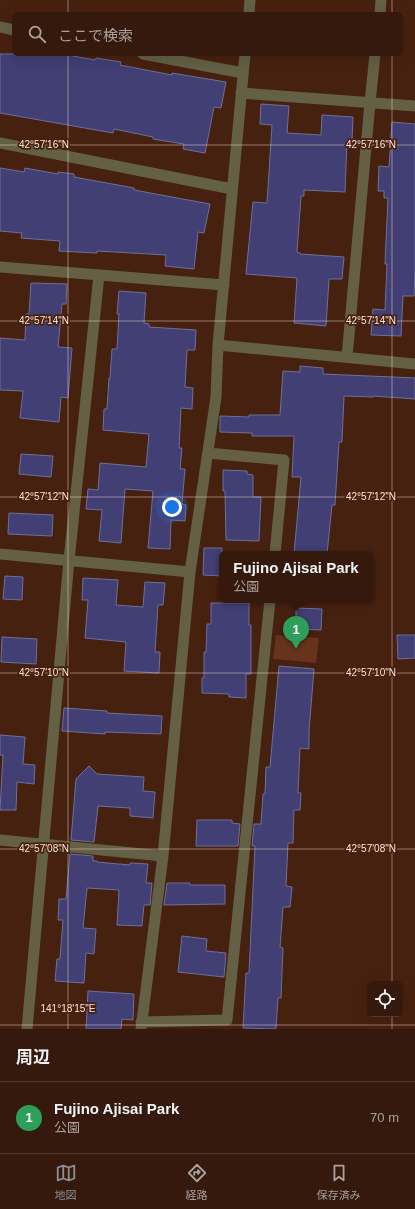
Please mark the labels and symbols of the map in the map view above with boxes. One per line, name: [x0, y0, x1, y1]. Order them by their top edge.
text: 42°57'16"N: [19, 139, 69, 150]
text: 42°57'16"N: [346, 139, 396, 150]
text: 42°57'14"N: [19, 315, 69, 326]
text: 42°57'14"N: [346, 315, 396, 326]
text: 42°57'12"N: [19, 491, 69, 502]
text: 42°57'12"N: [346, 491, 396, 502]
your location: [162, 497, 182, 517]
pin: 1: [283, 616, 309, 649]
text: 42°57'10"N: [19, 667, 69, 678]
text: 42°57'10"N: [346, 667, 396, 678]
text: 42°57'08"N: [19, 843, 69, 854]
text: 42°57'08"N: [346, 843, 396, 854]
text: 141°18'15"E: [40, 1003, 96, 1014]

